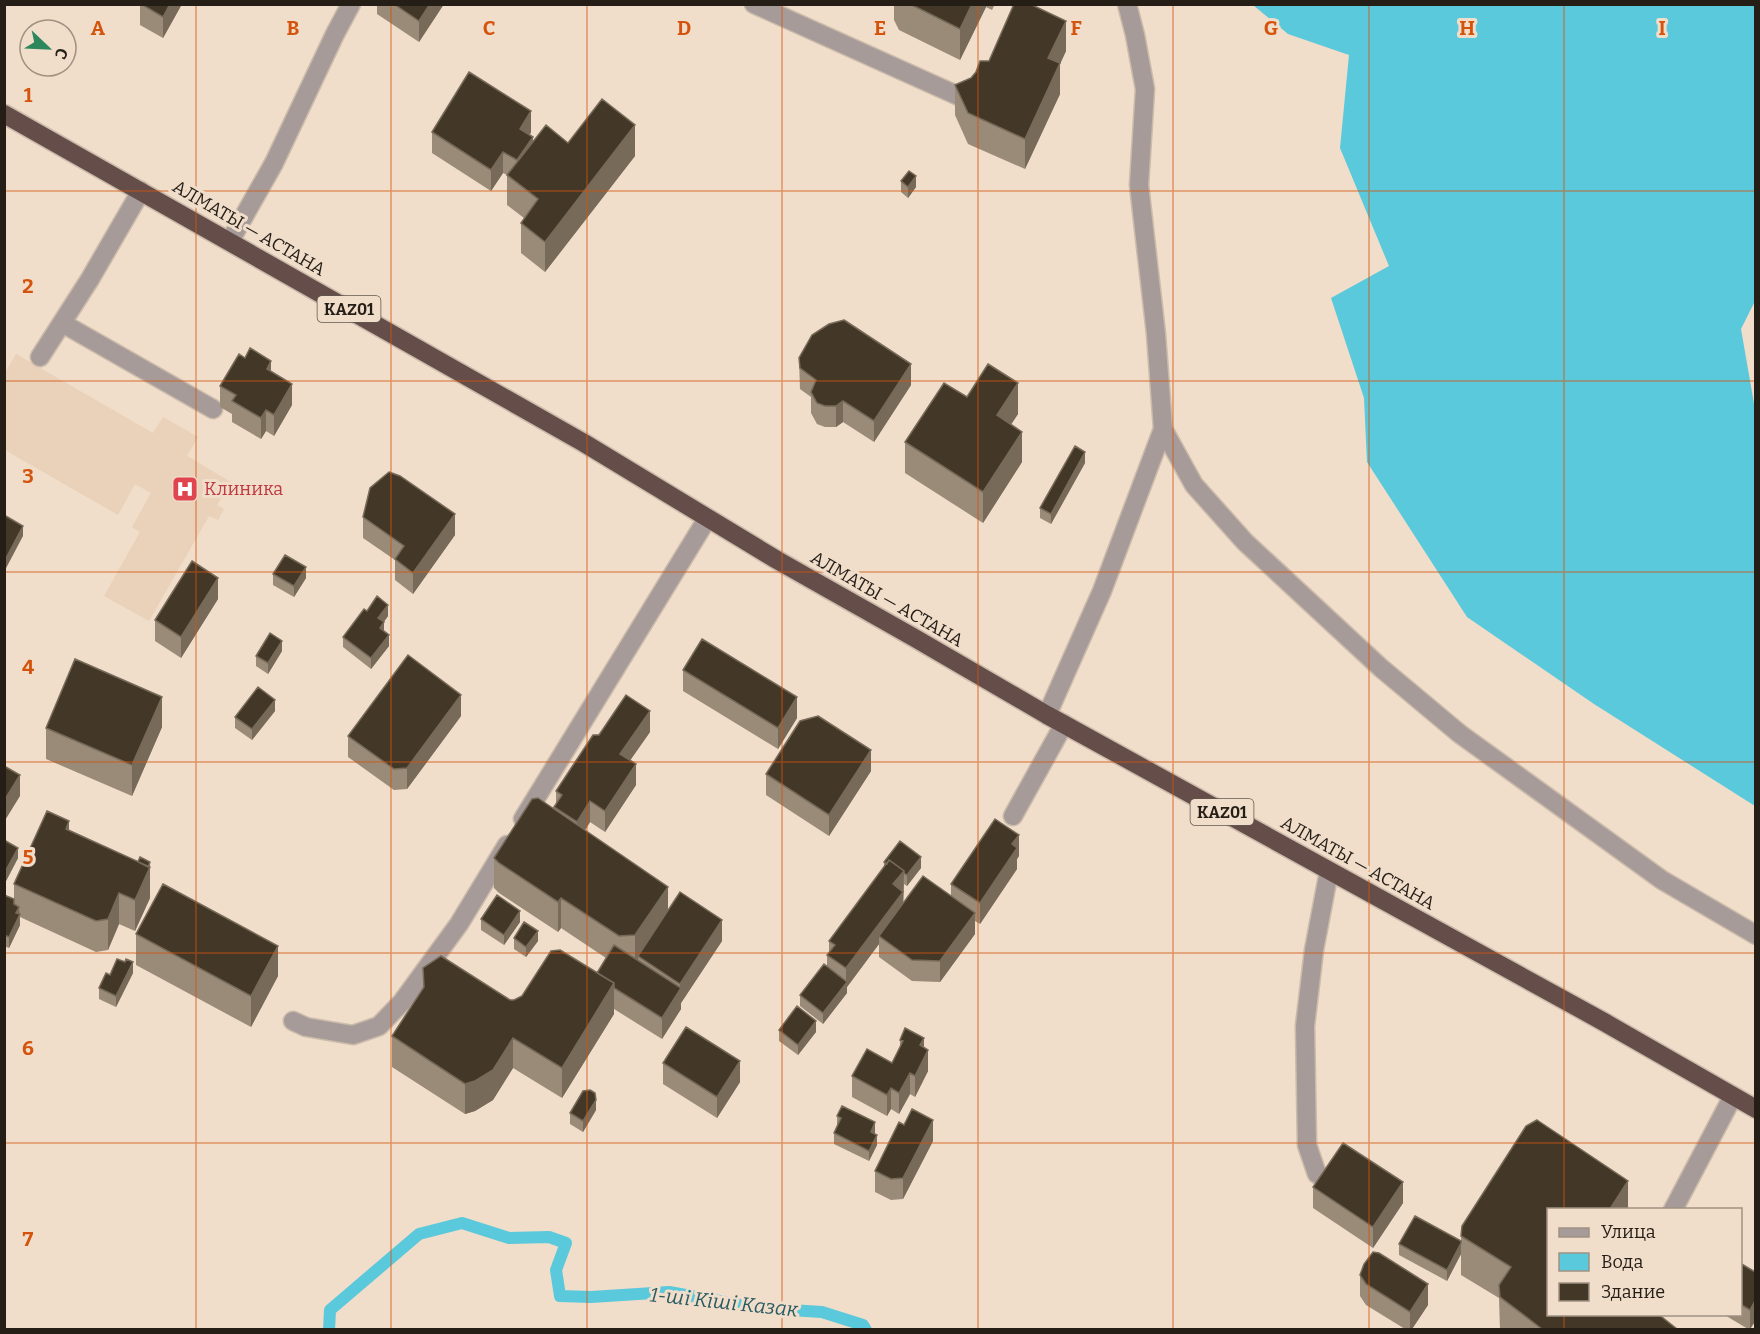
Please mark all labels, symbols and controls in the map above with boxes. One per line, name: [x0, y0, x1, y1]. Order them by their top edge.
text: A: [91, 16, 106, 40]
text: B: [287, 16, 300, 40]
text: C: [483, 16, 495, 40]
text: D: [677, 16, 691, 40]
text: E: [874, 16, 886, 40]
text: F: [1070, 16, 1082, 40]
text: G: [1264, 16, 1278, 40]
text: H: [1459, 16, 1475, 40]
text: I: [1658, 16, 1666, 40]
north arrow: [18, 18, 78, 78]
text: С: [51, 45, 72, 62]
text: 1: [24, 83, 33, 107]
street label: АЛМАТЫ — АСТАНА: [169, 175, 330, 281]
text: 2: [22, 274, 34, 298]
road number: KАZ01: [318, 296, 380, 322]
text: 3: [22, 464, 34, 488]
hospital icon: Клиника: [170, 474, 200, 504]
place label: Клиника: [204, 478, 283, 500]
street label: АЛМАТЫ — АСТАНА: [807, 546, 968, 652]
text: 4: [22, 655, 34, 679]
road number: KАZ01: [1190, 799, 1254, 825]
street label: АЛМАТЫ — АСТАНА: [1277, 811, 1439, 915]
text: 5: [23, 845, 34, 869]
text: 6: [22, 1036, 34, 1060]
legend: [1547, 1208, 1742, 1316]
text: Улица: [1601, 1221, 1656, 1243]
text: 7: [23, 1227, 34, 1251]
text: Вода: [1601, 1251, 1643, 1273]
text: Здание: [1601, 1281, 1665, 1303]
water label: 1-ші Кіші Казак: [649, 1282, 800, 1322]

